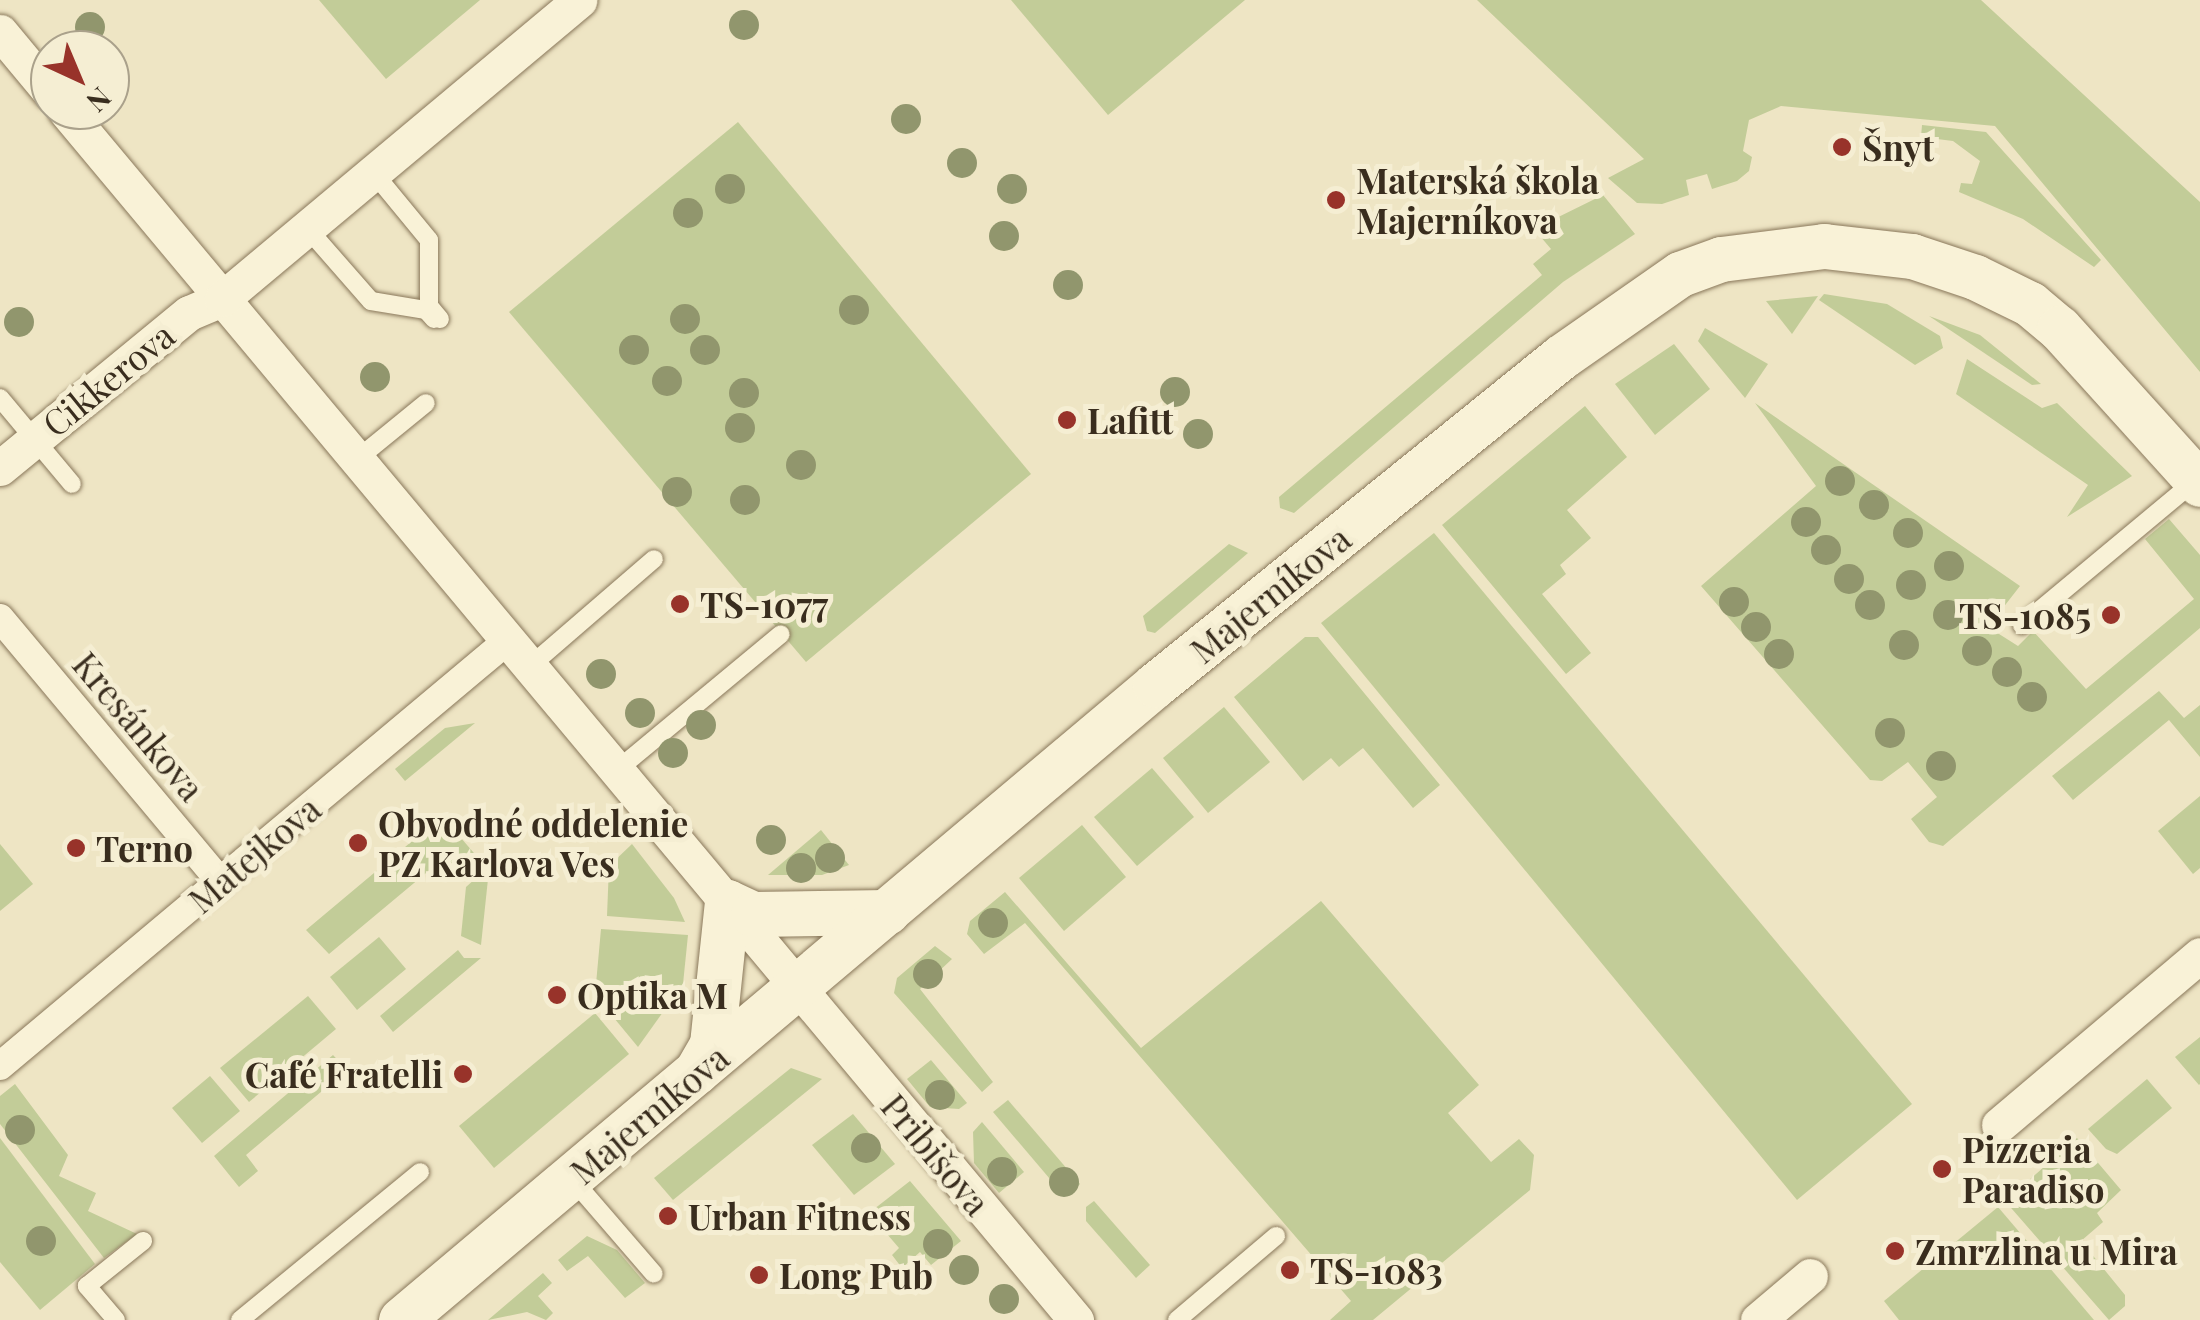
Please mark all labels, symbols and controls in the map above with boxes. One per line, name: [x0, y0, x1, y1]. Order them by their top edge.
north arrow: [30, 30, 130, 130]
text: N: [80, 80, 120, 121]
place label: Šnyt: [1862, 126, 1934, 168]
marker: Šnyt: [1831, 136, 1853, 158]
place label: Materská škola Majerníkova: [1356, 159, 1599, 241]
marker: Materská škola Majerníkova: [1325, 189, 1347, 211]
street label: Cikkerova: [34, 313, 182, 445]
place label: Lafitt: [1087, 399, 1173, 441]
marker: Lafitt: [1056, 409, 1078, 431]
street label: Majerníkova: [1182, 517, 1358, 671]
place label: TS-1077: [700, 583, 828, 625]
marker: TS-1077: [669, 593, 691, 615]
place label: TS-1085: [1959, 594, 2091, 636]
marker: TS-1085: [2100, 604, 2122, 626]
street label: Kresánkova: [65, 643, 213, 809]
street label: Matejkova: [180, 787, 328, 921]
place label: Obvodné oddelenie PZ Karlova Ves: [378, 802, 688, 884]
place label: Terno: [96, 827, 193, 869]
marker: Obvodné oddelenie PZ Karlova Ves: [347, 832, 369, 854]
marker: Terno: [65, 837, 87, 859]
place label: Optika M: [577, 974, 728, 1016]
marker: Optika M: [546, 984, 568, 1006]
street label: Majerníkova: [562, 1036, 736, 1192]
place label: Café Fratelli: [245, 1053, 443, 1095]
marker: Café Fratelli: [452, 1063, 474, 1085]
street label: Pribišova: [873, 1085, 999, 1223]
place label: Pizzeria Paradiso: [1962, 1128, 2105, 1210]
marker: Pizzeria Paradiso: [1931, 1158, 1953, 1180]
place label: Urban Fitness: [688, 1195, 911, 1237]
marker: Urban Fitness: [657, 1205, 679, 1227]
place label: Zmrzlina u Mira: [1915, 1230, 2178, 1272]
marker: Zmrzlina u Mira: [1884, 1240, 1906, 1262]
place label: TS-1083: [1310, 1249, 1443, 1291]
place label: Long Pub: [779, 1254, 933, 1296]
marker: TS-1083: [1279, 1259, 1301, 1281]
marker: Long Pub: [748, 1264, 770, 1286]

